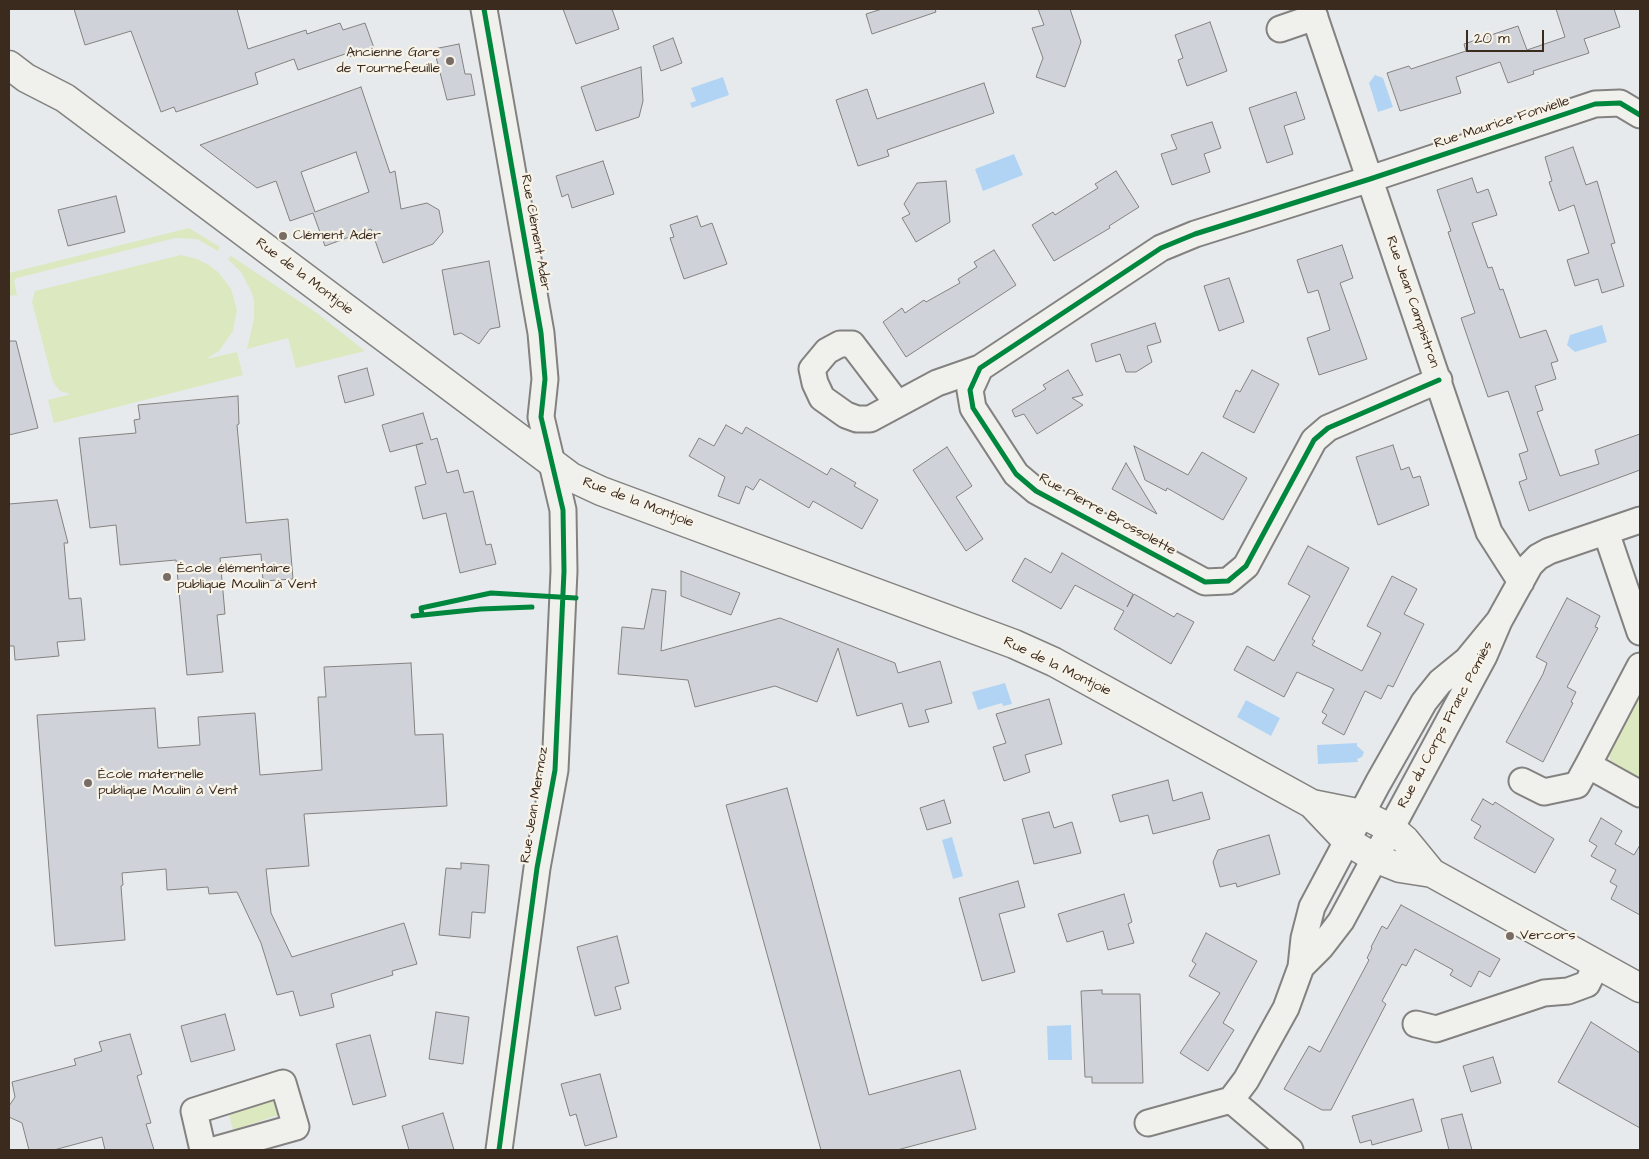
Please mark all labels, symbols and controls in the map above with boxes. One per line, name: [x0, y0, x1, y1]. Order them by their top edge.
scale bar: [1469, 20, 1546, 52]
text: 20 m: [1474, 28, 1510, 49]
place label: Ancienne Gare de Tournefeuille: [337, 45, 440, 78]
marker: Ancienne Gare de Tournefeuille: [444, 55, 456, 67]
street label: Rue Maurice Fonvielle: [1432, 93, 1572, 153]
street label: Rue Clément Ader: [516, 173, 554, 293]
place label: Clément Ader: [293, 228, 381, 244]
marker: Clément Ader: [277, 230, 289, 242]
street label: Rue Jean Campistron: [1382, 234, 1442, 370]
street label: Rue de la Montjoie: [252, 235, 356, 319]
street label: Rue Pierre Brossolette: [1036, 470, 1178, 560]
street label: Rue de la Montjoie: [580, 474, 696, 532]
place label: École élémentaire publique Moulin à Vent: [177, 561, 317, 594]
marker: École élémentaire publique Moulin à Vent: [161, 571, 173, 583]
street label: Rue de la Montjoie: [1000, 634, 1114, 700]
street label: Rue du Corps Franc Pomiès: [1395, 639, 1497, 811]
street label: Rue Jean Mermoz: [518, 746, 552, 864]
place label: École maternelle publique Moulin à Vent: [98, 767, 238, 800]
marker: École maternelle publique Moulin à Vent: [82, 777, 94, 789]
place label: Vercors: [1520, 928, 1576, 944]
marker: Vercors: [1504, 930, 1516, 942]

